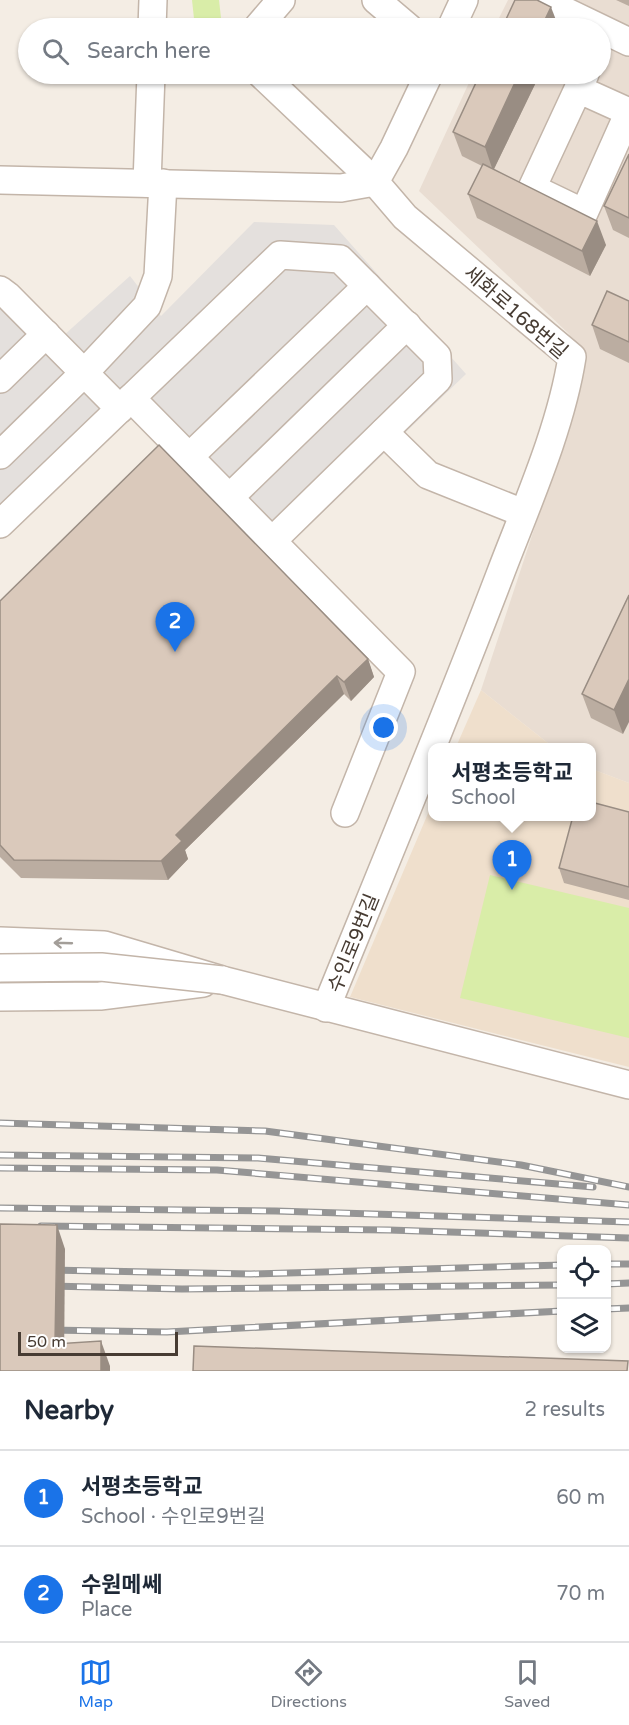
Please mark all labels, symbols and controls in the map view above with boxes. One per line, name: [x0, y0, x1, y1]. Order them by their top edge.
search box: [18, 18, 611, 84]
icon: search: [39, 35, 72, 68]
text: Search here: [87, 38, 211, 64]
street label: 세화로168번길: [459, 261, 572, 364]
pin: 2: [156, 602, 195, 652]
your location: [369, 713, 398, 742]
popup: [428, 743, 596, 821]
text: 서평초등학교: [451, 760, 573, 786]
text: School: [451, 786, 516, 810]
pin: 1: [492, 840, 532, 890]
street label: 수인로9번길: [323, 890, 385, 996]
one-way arrow: [54, 938, 74, 949]
map controls: [557, 1245, 611, 1353]
button: locate: [557, 1245, 611, 1299]
button: layers: [557, 1299, 611, 1353]
scale bar: [18, 1329, 178, 1356]
text: 50 m: [27, 1332, 66, 1352]
text: Nearby: [24, 1395, 114, 1426]
text: 2 results: [525, 1398, 605, 1422]
text: 서평초등학교: [81, 1474, 202, 1500]
text: 1: [37, 1486, 50, 1510]
text: 60 m: [556, 1486, 605, 1510]
text: School · 수인로9번길: [81, 1505, 266, 1529]
text: 수원메쎄: [81, 1572, 162, 1598]
text: 2: [37, 1582, 50, 1606]
text: 70 m: [556, 1582, 605, 1606]
text: Place: [81, 1598, 132, 1622]
tab: Map: [79, 1656, 113, 1712]
tab: Directions: [270, 1656, 347, 1712]
tab: Saved: [504, 1656, 550, 1712]

